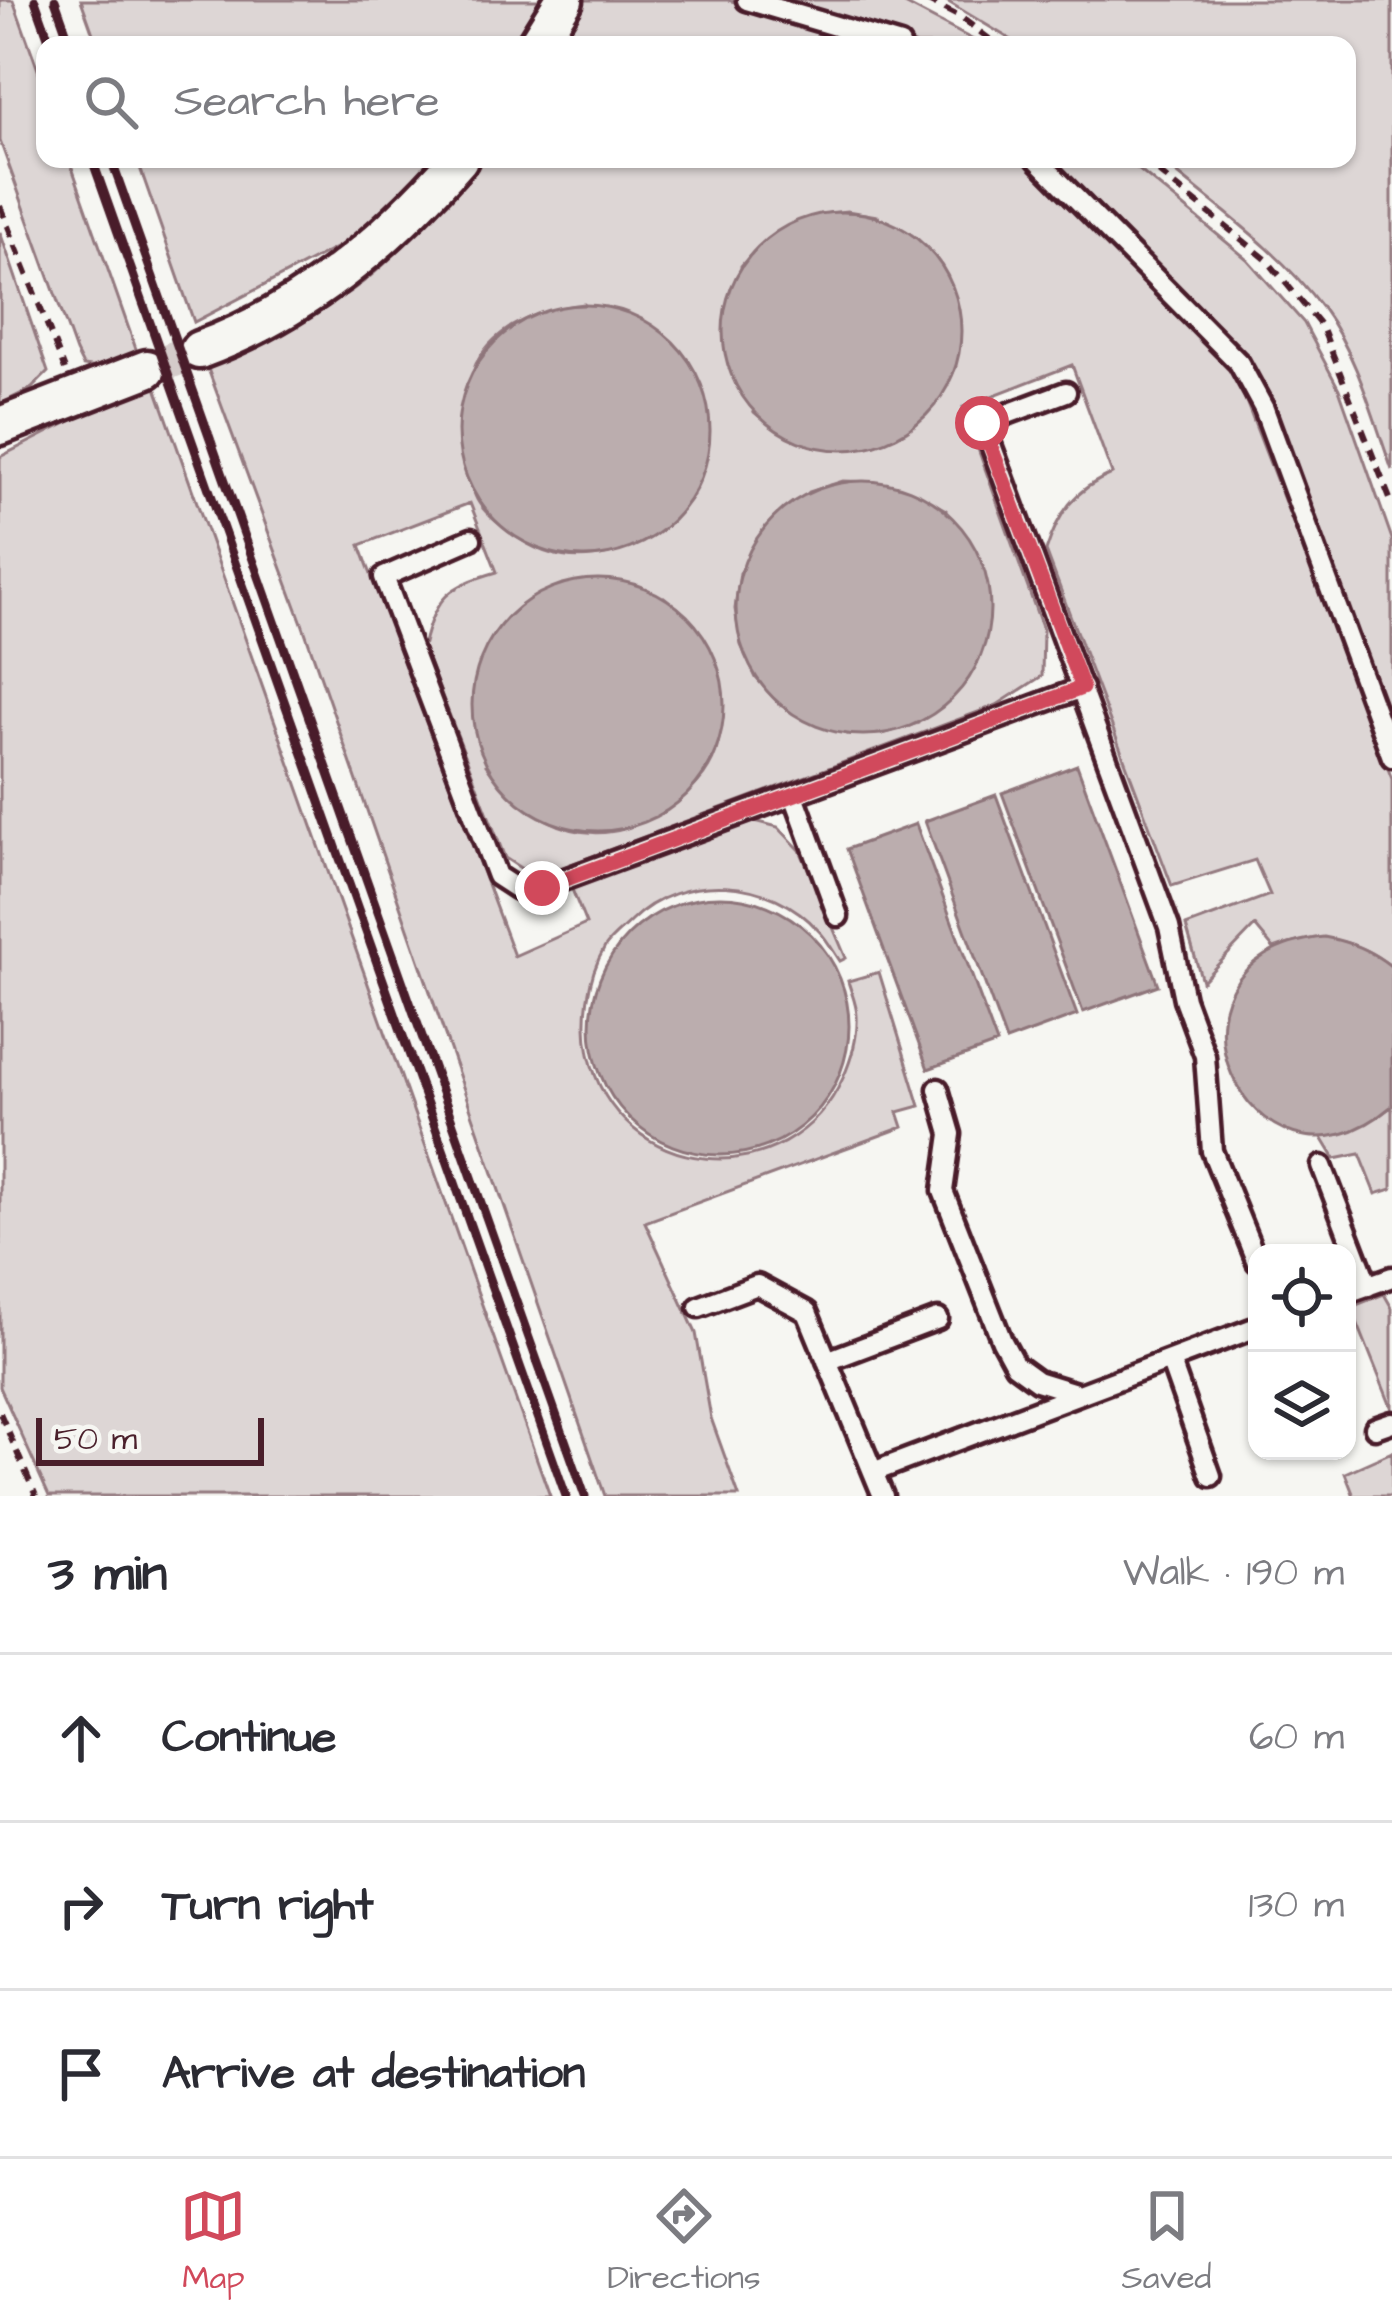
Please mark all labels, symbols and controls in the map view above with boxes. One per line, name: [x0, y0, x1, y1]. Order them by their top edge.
search box: [36, 36, 1356, 168]
icon: search: [78, 69, 144, 135]
text: Search here: [174, 71, 440, 133]
route start: [955, 396, 1009, 450]
route end: [515, 861, 569, 915]
map controls: [1248, 1244, 1356, 1460]
button: locate: [1248, 1244, 1356, 1352]
button: layers: [1248, 1352, 1356, 1460]
scale bar: [36, 1412, 264, 1465]
text: 50 m: [54, 1416, 137, 1462]
text: 3 min: [48, 1539, 167, 1610]
text: Walk · 190 m: [1123, 1547, 1344, 1601]
icon: ahead: [48, 1705, 114, 1771]
text: Continue: [162, 1707, 336, 1769]
text: 60 m: [1249, 1711, 1344, 1765]
icon: right: [48, 1873, 114, 1939]
text: Turn right: [162, 1875, 374, 1937]
text: 130 m: [1249, 1879, 1344, 1933]
icon: arrive: [48, 2041, 114, 2107]
text: Arrive at destination: [162, 2043, 585, 2105]
tab: Map: [180, 2183, 246, 2301]
tab: Directions: [607, 2183, 761, 2301]
tab: Saved: [1122, 2183, 1212, 2301]

